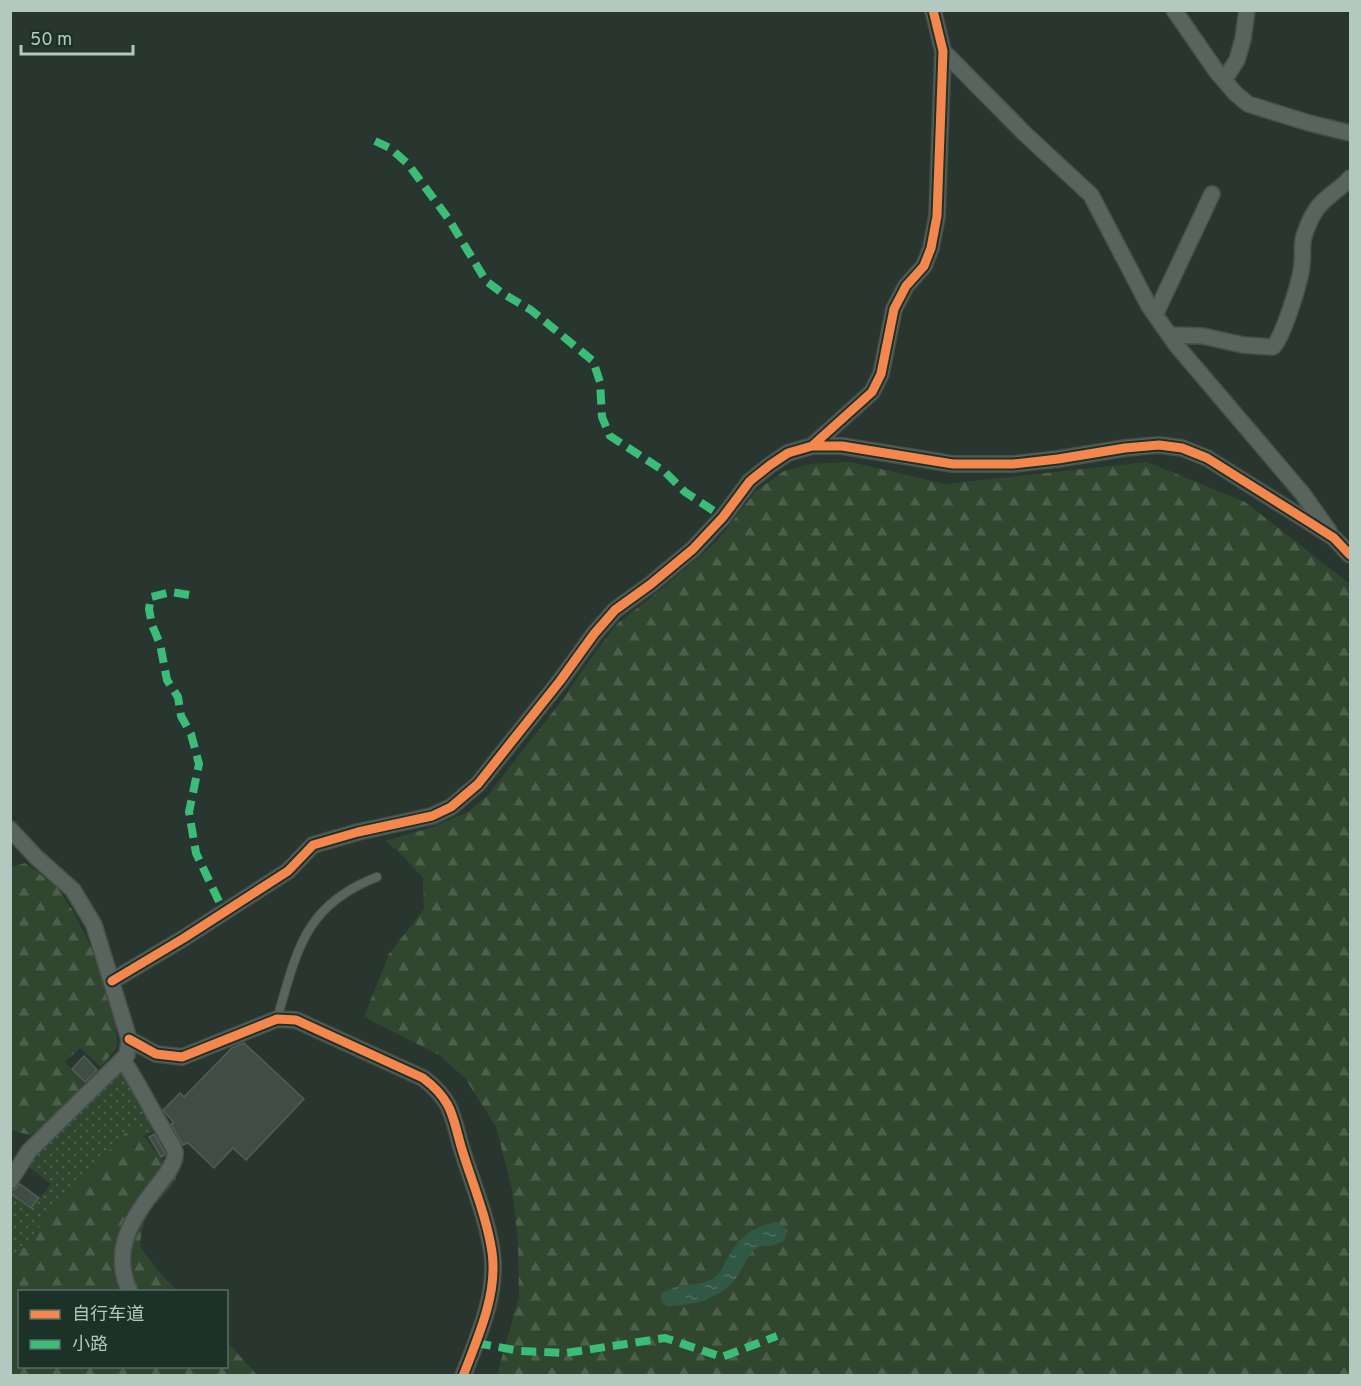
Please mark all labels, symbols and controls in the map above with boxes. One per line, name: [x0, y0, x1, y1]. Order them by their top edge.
scale bar: [21, 18, 134, 56]
text: 50 m: [30, 29, 72, 52]
legend: [18, 1290, 228, 1368]
text: 自行车道: [72, 1304, 144, 1327]
text: 小路: [72, 1334, 108, 1357]

